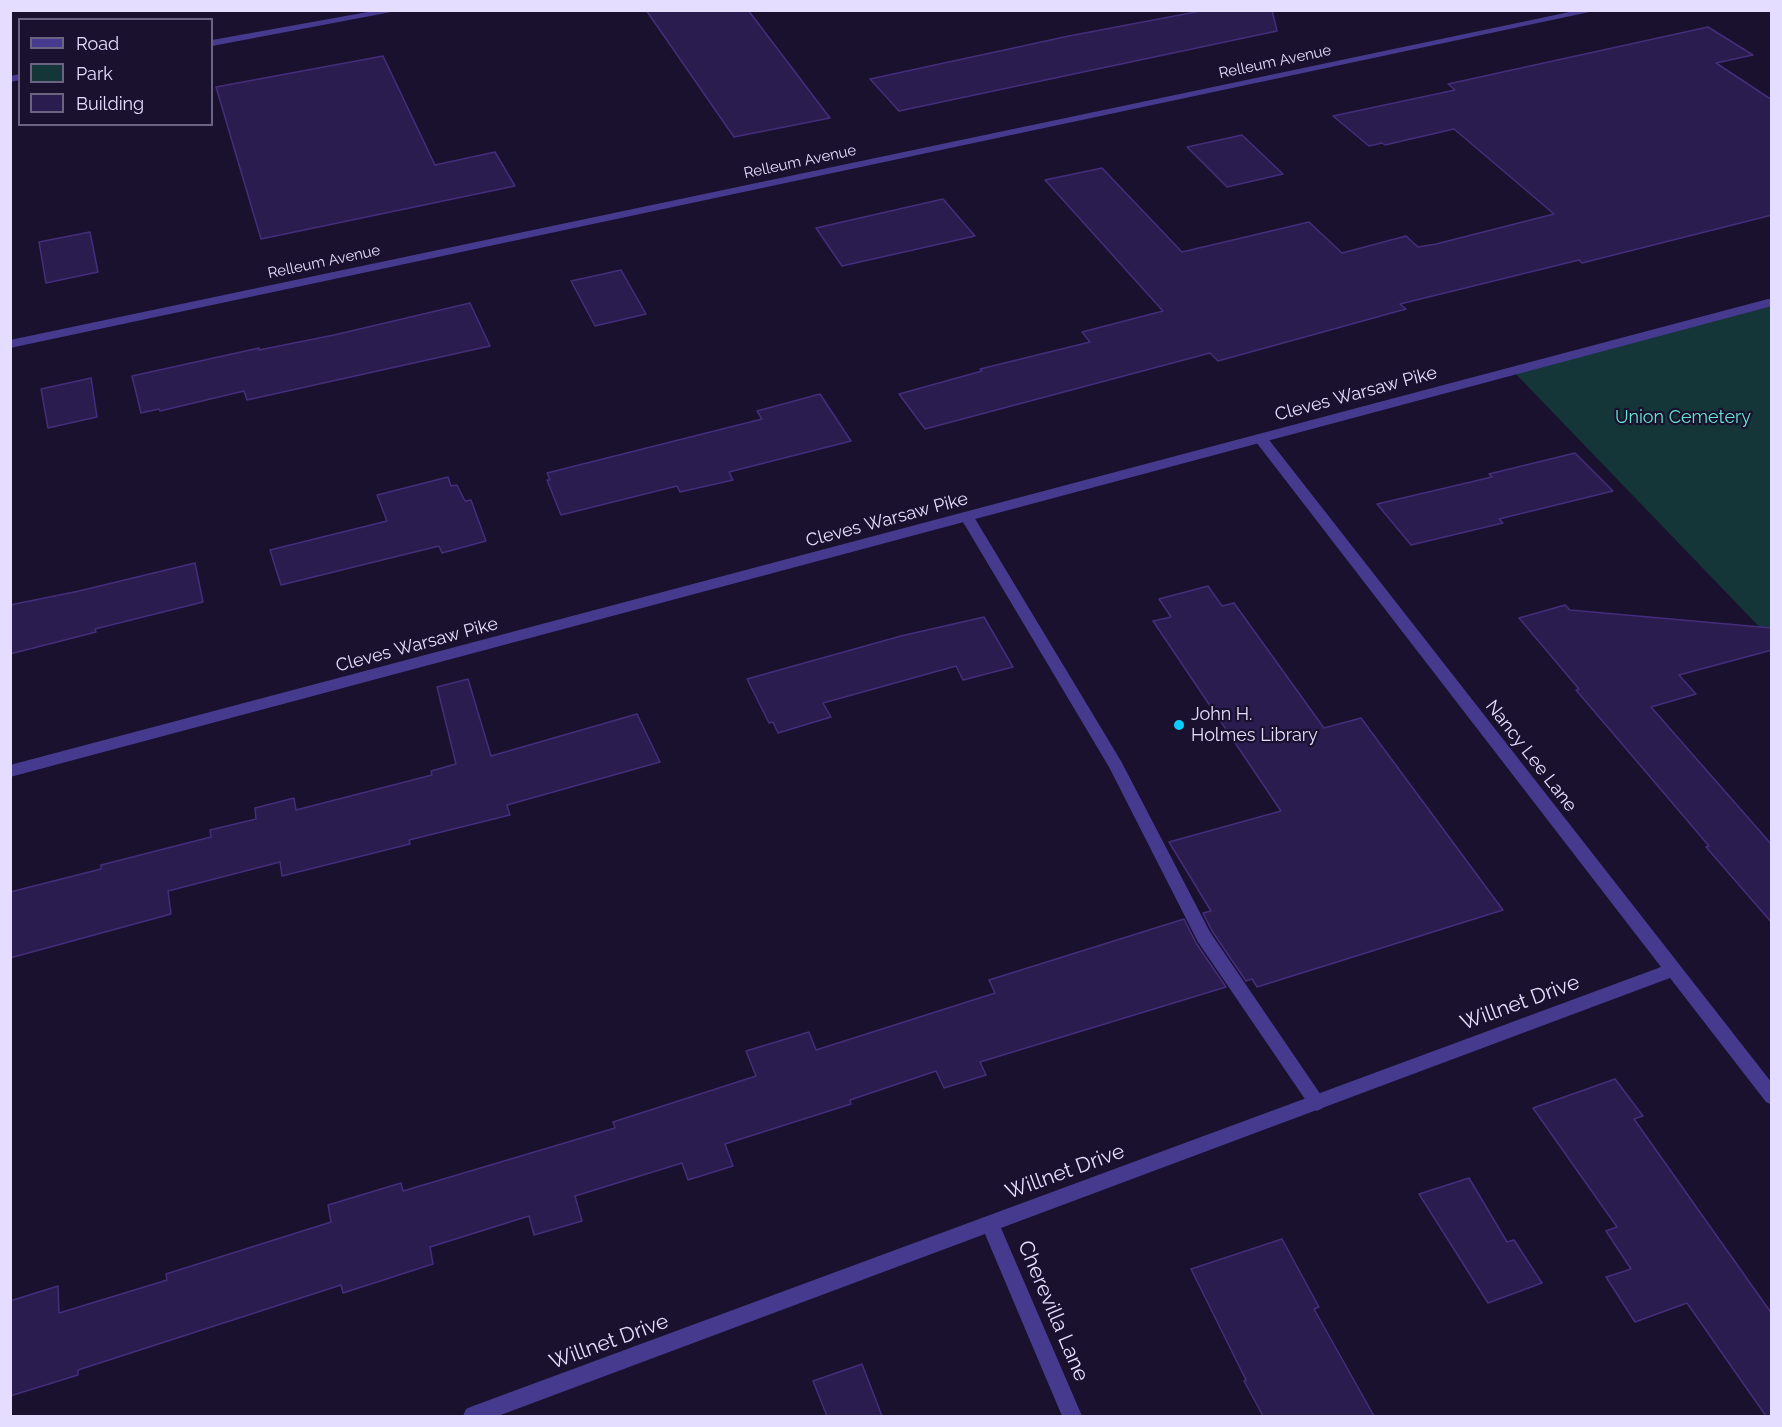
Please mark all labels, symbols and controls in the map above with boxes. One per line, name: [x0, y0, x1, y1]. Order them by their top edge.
legend: [18, 18, 213, 126]
text: Road: [76, 33, 119, 54]
street label: Relleum Avenue: [1217, 41, 1333, 83]
text: Park: [76, 63, 113, 84]
text: Building: [76, 93, 144, 114]
street label: Relleum Avenue: [742, 141, 858, 183]
street label: Relleum Avenue: [266, 241, 382, 283]
street label: Cleves Warsaw Pike: [1273, 362, 1439, 426]
park label: Union Cemetery: [1615, 407, 1751, 429]
street label: Cleves Warsaw Pike: [804, 488, 970, 552]
street label: Cleves Warsaw Pike: [334, 613, 500, 677]
street label: Nancy Lee Lane: [1481, 696, 1581, 816]
place label: John H. Holmes Library: [1191, 704, 1318, 746]
marker: John H. Holmes Library: [1172, 718, 1186, 732]
street label: Willnet Drive: [1457, 970, 1583, 1036]
street label: Willnet Drive: [1002, 1139, 1128, 1205]
street label: Cherevilla Lane: [1012, 1237, 1094, 1385]
street label: Willnet Drive: [546, 1309, 672, 1375]

